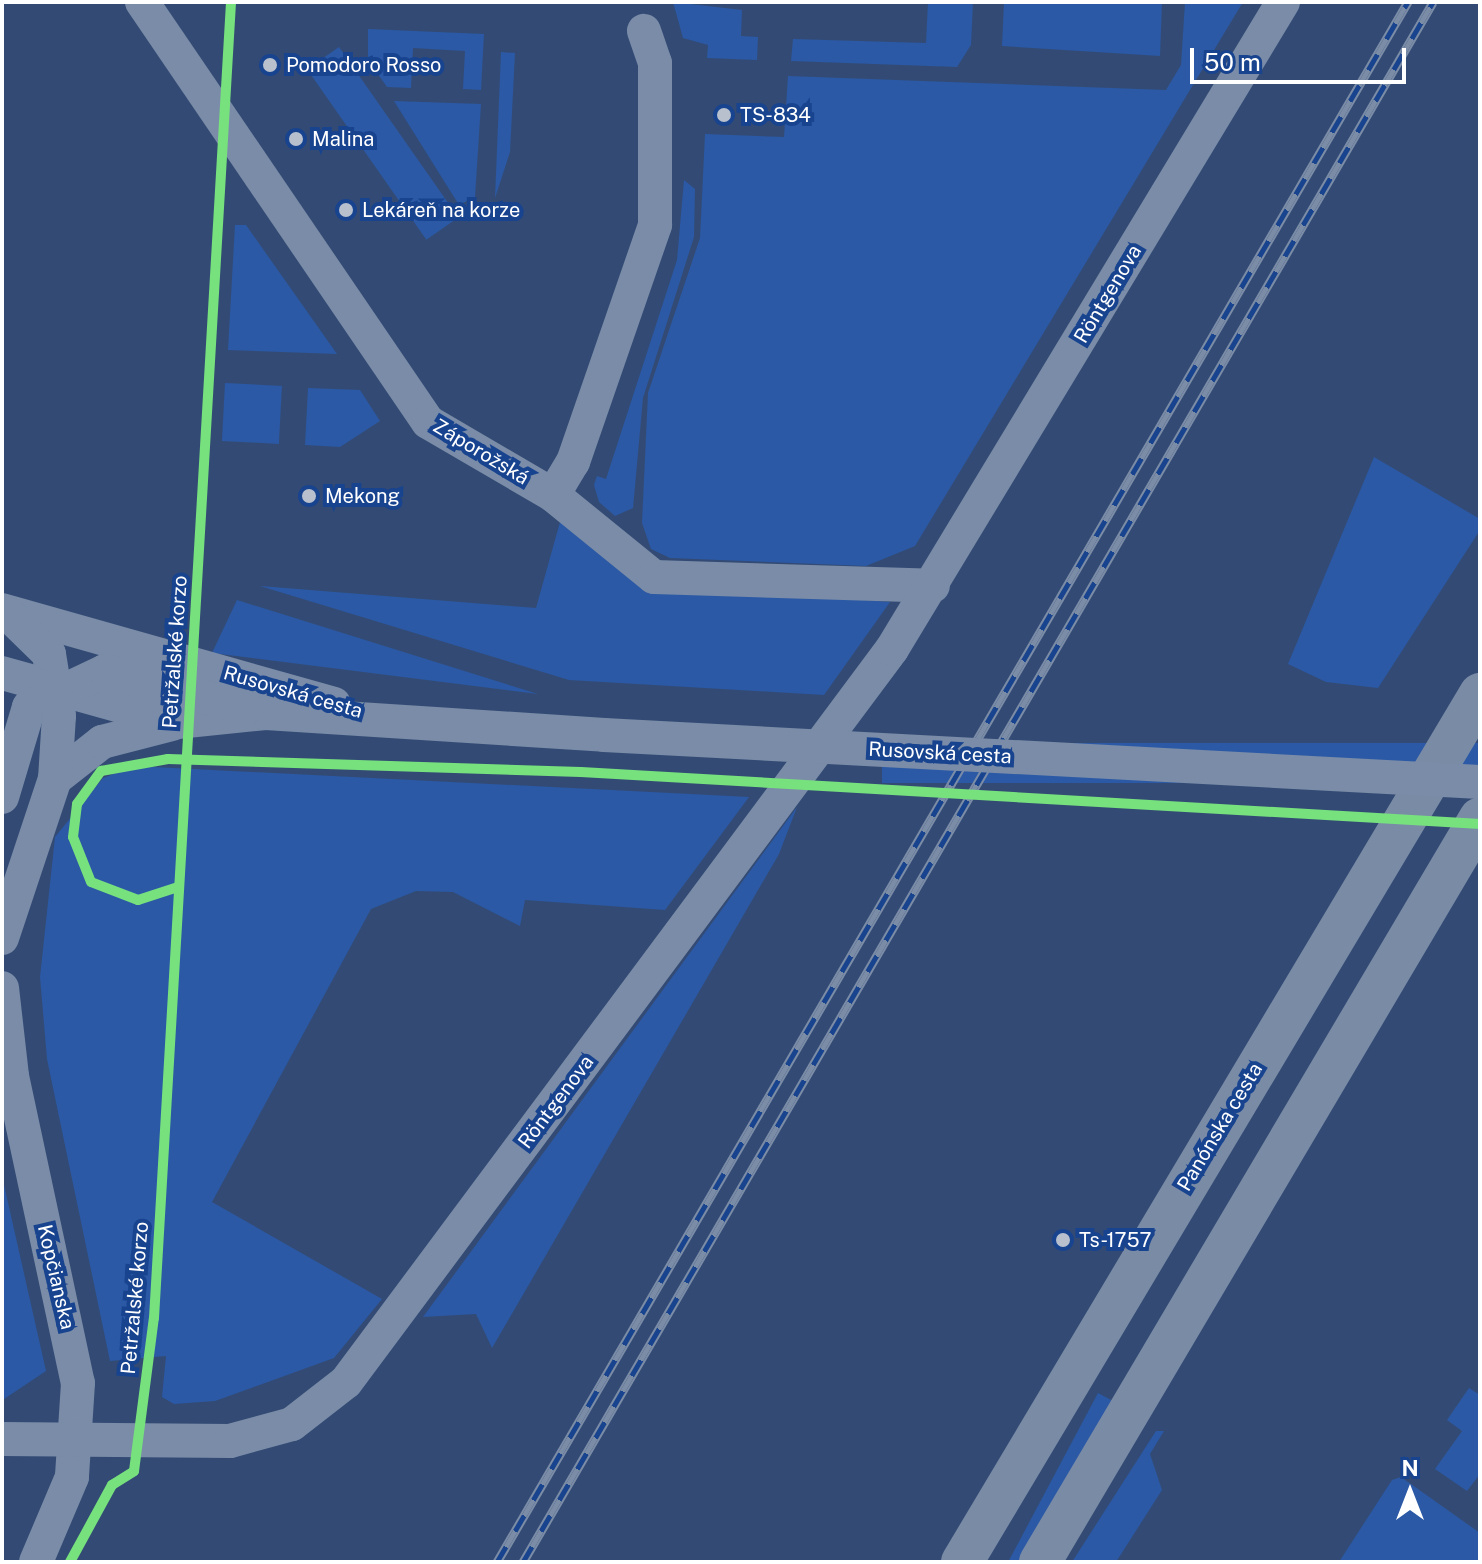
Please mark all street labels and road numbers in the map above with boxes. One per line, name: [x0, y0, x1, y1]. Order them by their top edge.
street label: Röntgenova: [1069, 240, 1147, 348]
street label: Záporožská: [429, 414, 533, 490]
street label: Petržalské korzo: [158, 575, 192, 729]
street label: Rusovská cesta: [221, 661, 365, 723]
street label: Rusovská cesta: [868, 737, 1012, 769]
street label: Röntgenova: [513, 1051, 599, 1153]
street label: Panónska cesta: [1172, 1058, 1268, 1196]
street label: Petržalské korzo: [116, 1220, 154, 1376]
street label: Kopčianska: [32, 1222, 80, 1332]

